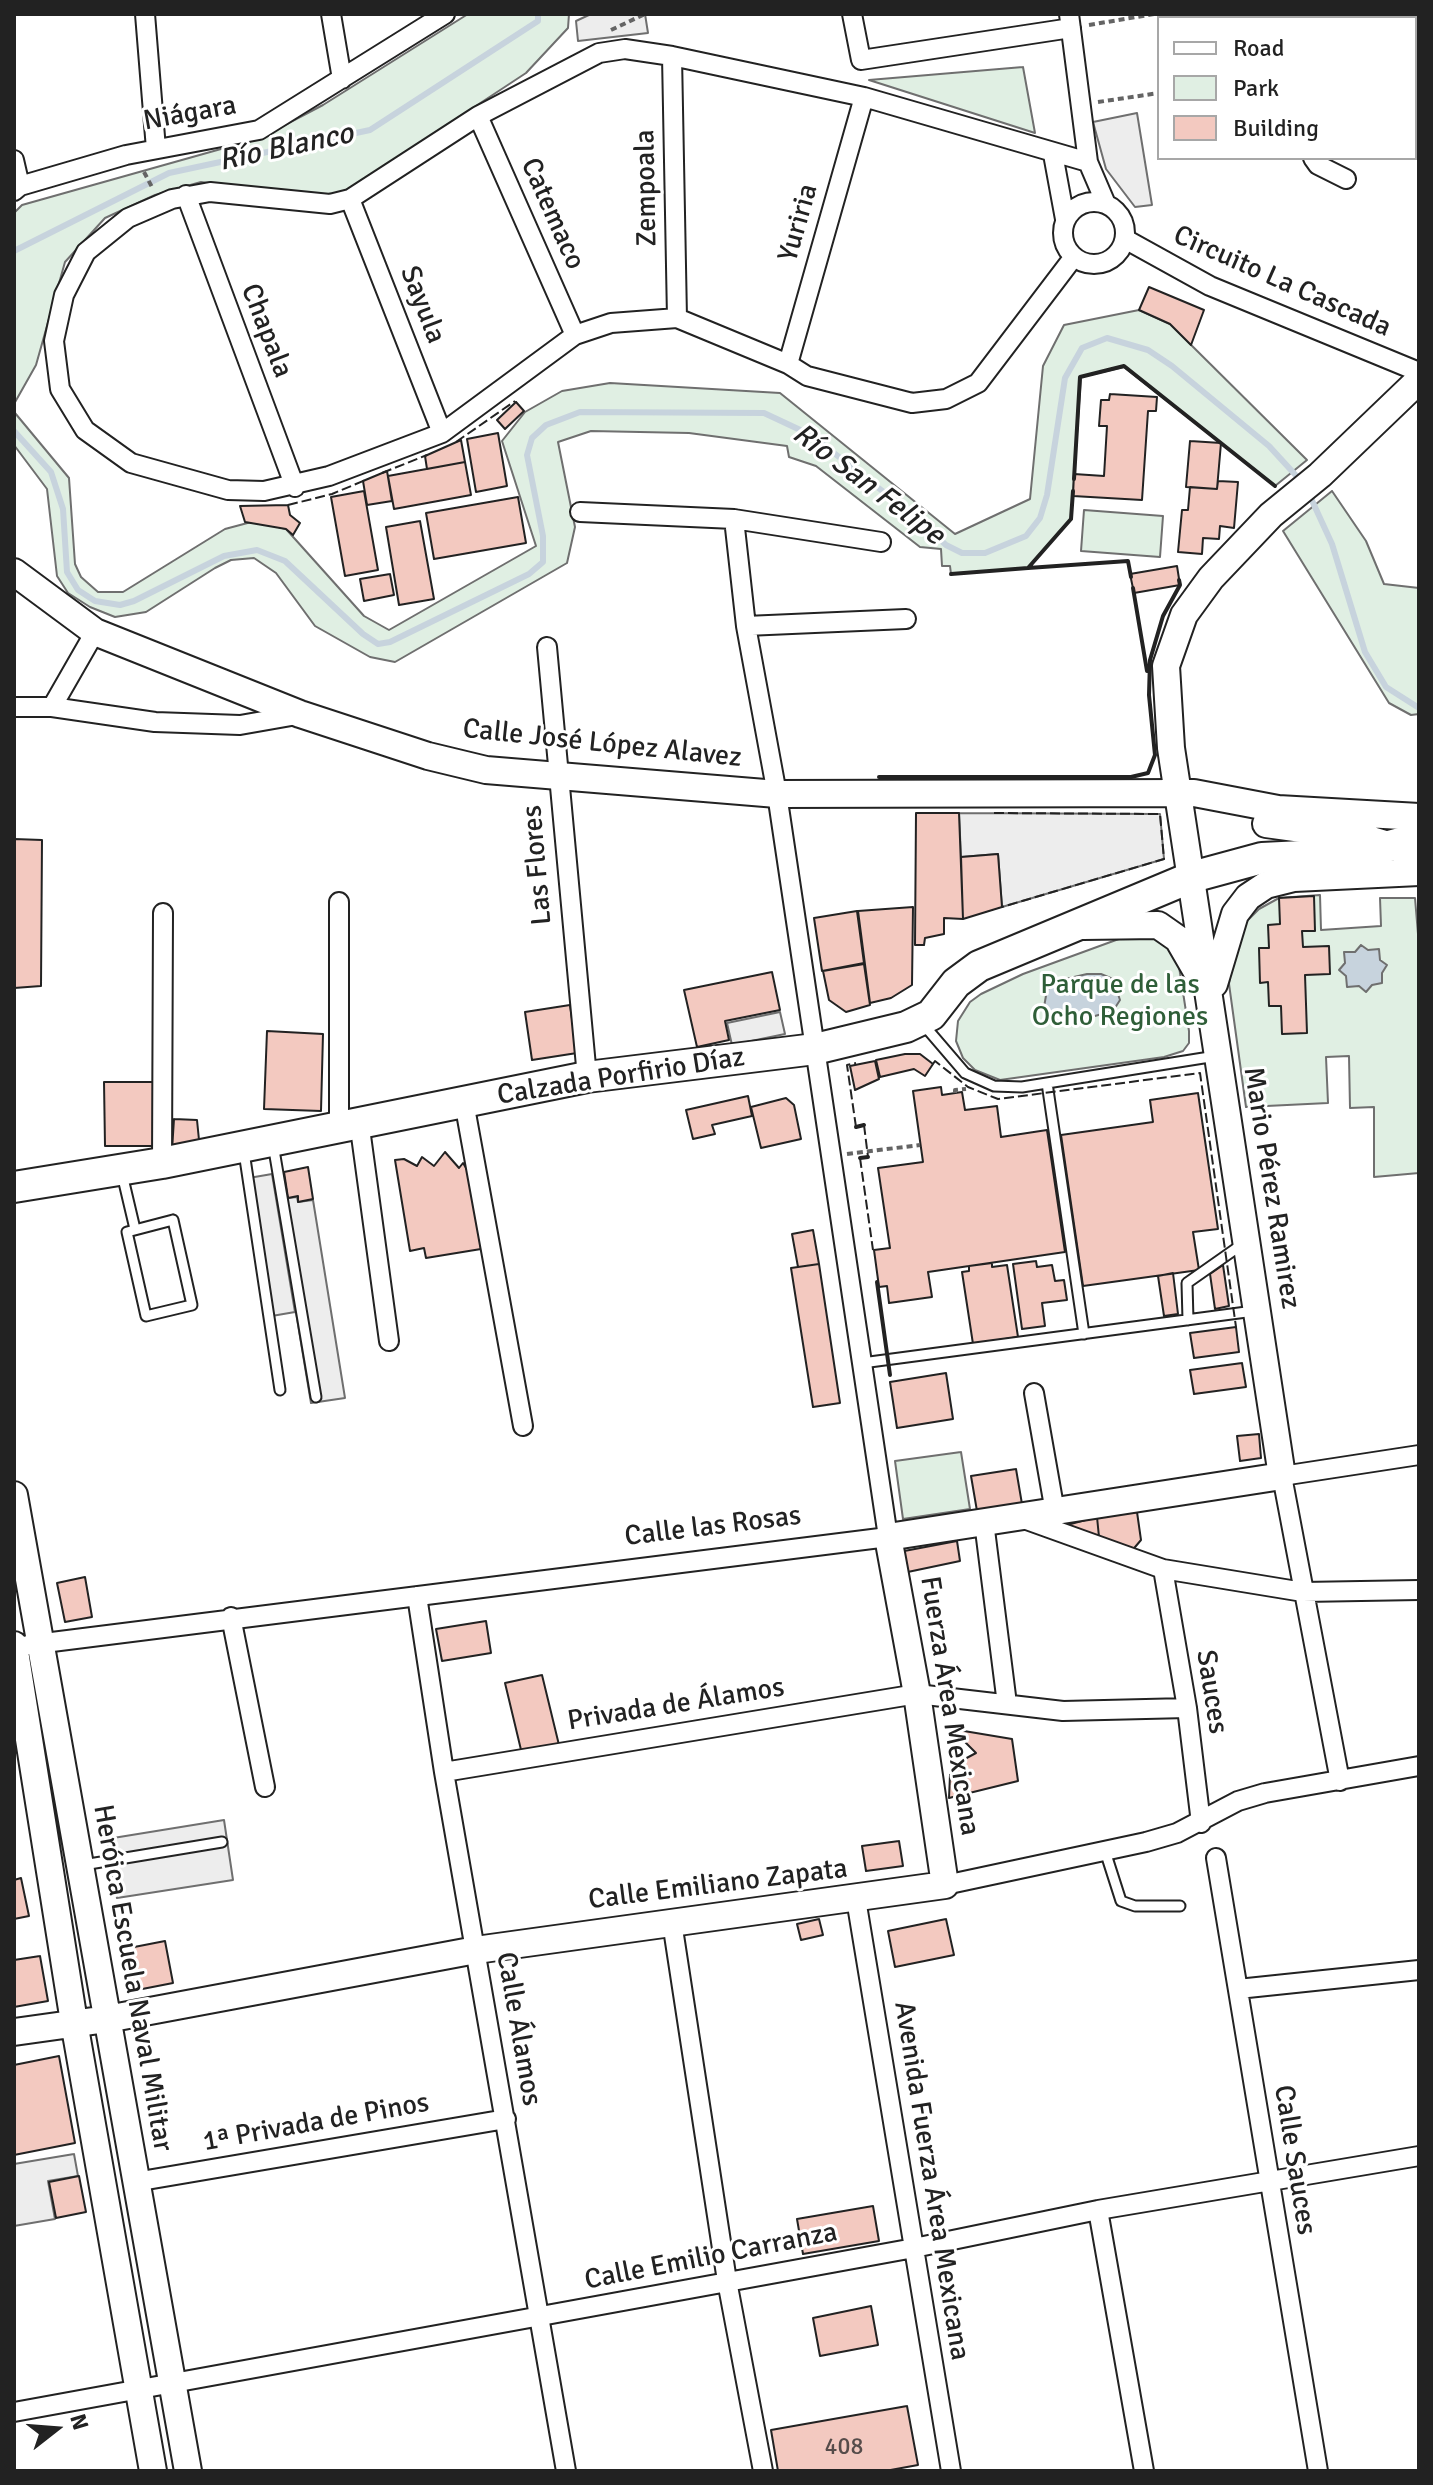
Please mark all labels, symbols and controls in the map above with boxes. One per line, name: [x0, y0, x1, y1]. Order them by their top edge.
legend: [1157, 16, 1417, 160]
text: Road: [1233, 33, 1284, 63]
text: Park: [1233, 73, 1279, 103]
street label: Niágara: [141, 89, 239, 139]
text: Building: [1233, 113, 1319, 143]
water label: Río Blanco: [216, 116, 356, 180]
street label: Zempoala: [629, 129, 665, 247]
street label: Catemaco: [513, 153, 591, 275]
street label: Yuriria: [772, 180, 826, 266]
street label: Circuito La Cascada: [1168, 219, 1396, 345]
street label: Sayula: [392, 262, 452, 348]
street label: Chapala: [233, 279, 299, 383]
water label: Río San Felipe: [785, 416, 951, 554]
street label: Calle José López Alavez: [461, 713, 743, 775]
street label: Las Flores: [516, 804, 560, 926]
park label: Parque de las Ocho Regiones: [1032, 969, 1208, 1035]
street label: Calzada Porfirio Díaz: [495, 1041, 747, 1113]
street label: Mario Pérez Ramirez: [1235, 1065, 1307, 1311]
street label: Calle las Rosas: [623, 1500, 803, 1554]
street label: Fuerza Área Mexicana: [912, 1574, 986, 1838]
street label: Sauces: [1188, 1648, 1234, 1736]
street label: Privada de Álamos: [565, 1671, 787, 1739]
street label: Heróica Escuela Naval Militar: [85, 1802, 179, 2154]
street label: Calle Emiliano Zapata: [587, 1852, 849, 1918]
street label: Calle Álamos: [488, 1950, 548, 2108]
street label: Avenida Fuerza Área Mexicana: [886, 1999, 976, 2363]
street label: Calle Sauces: [1266, 2083, 1322, 2237]
street label: 1ª Privada de Pinos: [200, 2087, 432, 2159]
street label: Calle Emilio Carranza: [582, 2216, 840, 2298]
north arrow: [16, 2389, 96, 2469]
text: N: [64, 2411, 95, 2433]
house number: 408: [825, 2434, 863, 2462]

